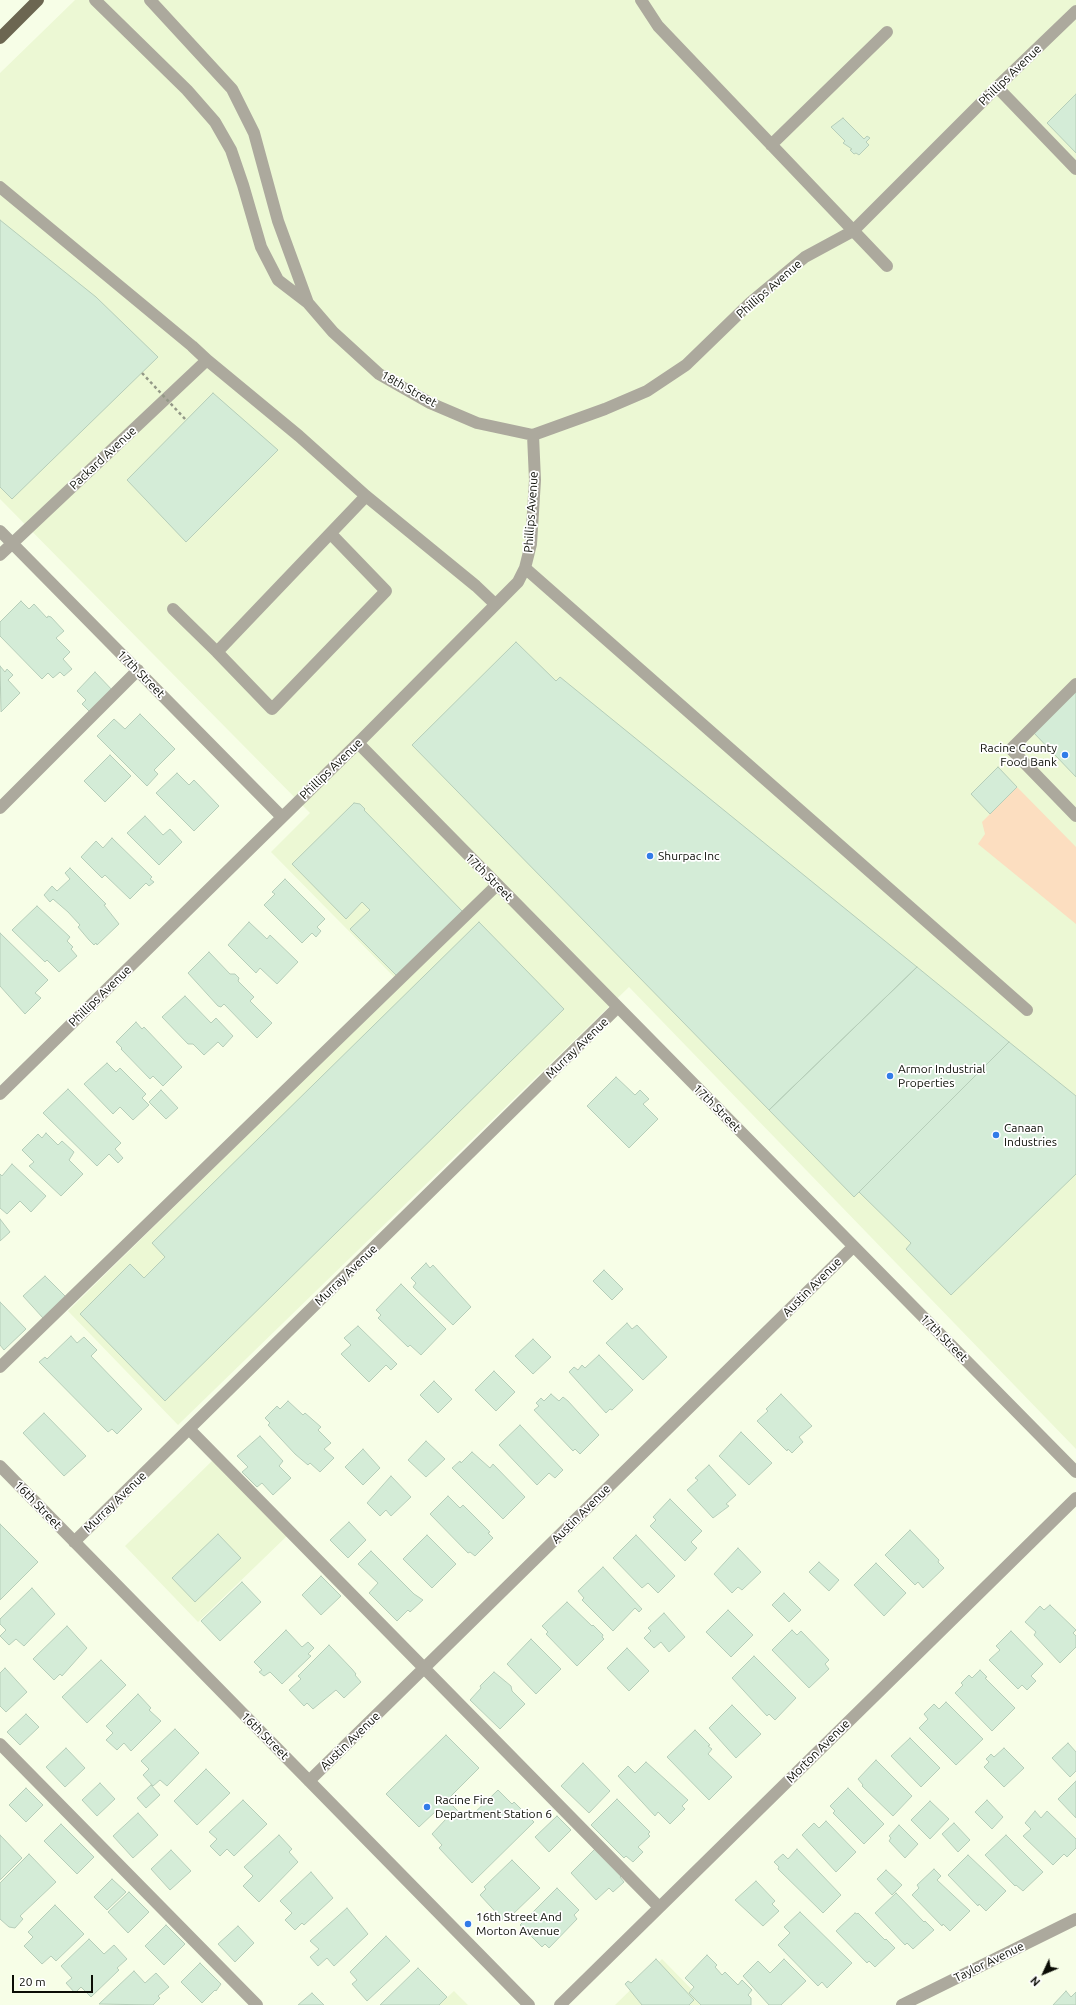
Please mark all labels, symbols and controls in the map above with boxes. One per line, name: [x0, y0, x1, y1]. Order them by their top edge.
street label: Phillips Avenue: [976, 41, 1044, 109]
street label: Phillips Avenue: [734, 257, 804, 321]
street label: 18th Street: [379, 368, 439, 410]
street label: Packard Avenue: [67, 423, 139, 493]
street label: Phillips Avenue: [521, 471, 541, 553]
street label: 17th Street: [114, 647, 168, 701]
street label: Phillips Avenue: [297, 735, 365, 803]
place label: Racine County Food Bank: [980, 741, 1057, 769]
marker: Racine County Food Bank: [1060, 750, 1070, 760]
place label: Shurpac Inc: [658, 849, 720, 863]
street label: 17th Street: [462, 850, 516, 904]
marker: Shurpac Inc: [645, 851, 655, 861]
street label: Phillips Avenue: [66, 962, 134, 1030]
street label: Murray Avenue: [543, 1015, 611, 1081]
place label: Armor Industrial Properties: [898, 1062, 986, 1090]
marker: Armor Industrial Properties: [885, 1071, 895, 1081]
street label: 17th Street: [690, 1081, 744, 1135]
place label: Canaan Industries: [1004, 1121, 1057, 1149]
marker: Canaan Industries: [991, 1130, 1001, 1140]
street label: Murray Avenue: [312, 1242, 380, 1308]
street label: Austin Avenue: [780, 1255, 844, 1319]
street label: 17th Street: [917, 1311, 971, 1365]
street label: Murray Avenue: [81, 1469, 149, 1535]
street label: 16th Street: [12, 1478, 64, 1532]
street label: Austin Avenue: [549, 1482, 613, 1546]
street label: 16th Street: [238, 1709, 292, 1763]
street label: Austin Avenue: [317, 1709, 383, 1773]
street label: Morton Avenue: [783, 1716, 853, 1786]
place label: Racine Fire Department Station 6: [435, 1793, 552, 1821]
marker: Racine Fire Department Station 6: [422, 1802, 432, 1812]
place label: 16th Street And Morton Avenue: [476, 1910, 562, 1938]
marker: 16th Street And Morton Avenue: [463, 1919, 473, 1929]
street label: Taylor Avenue: [952, 1939, 1026, 1985]
north arrow: [1024, 1953, 1064, 1993]
scale bar: [14, 1967, 95, 1993]
text: N: [1028, 1974, 1043, 1988]
text: 20 m: [19, 1975, 46, 1988]

